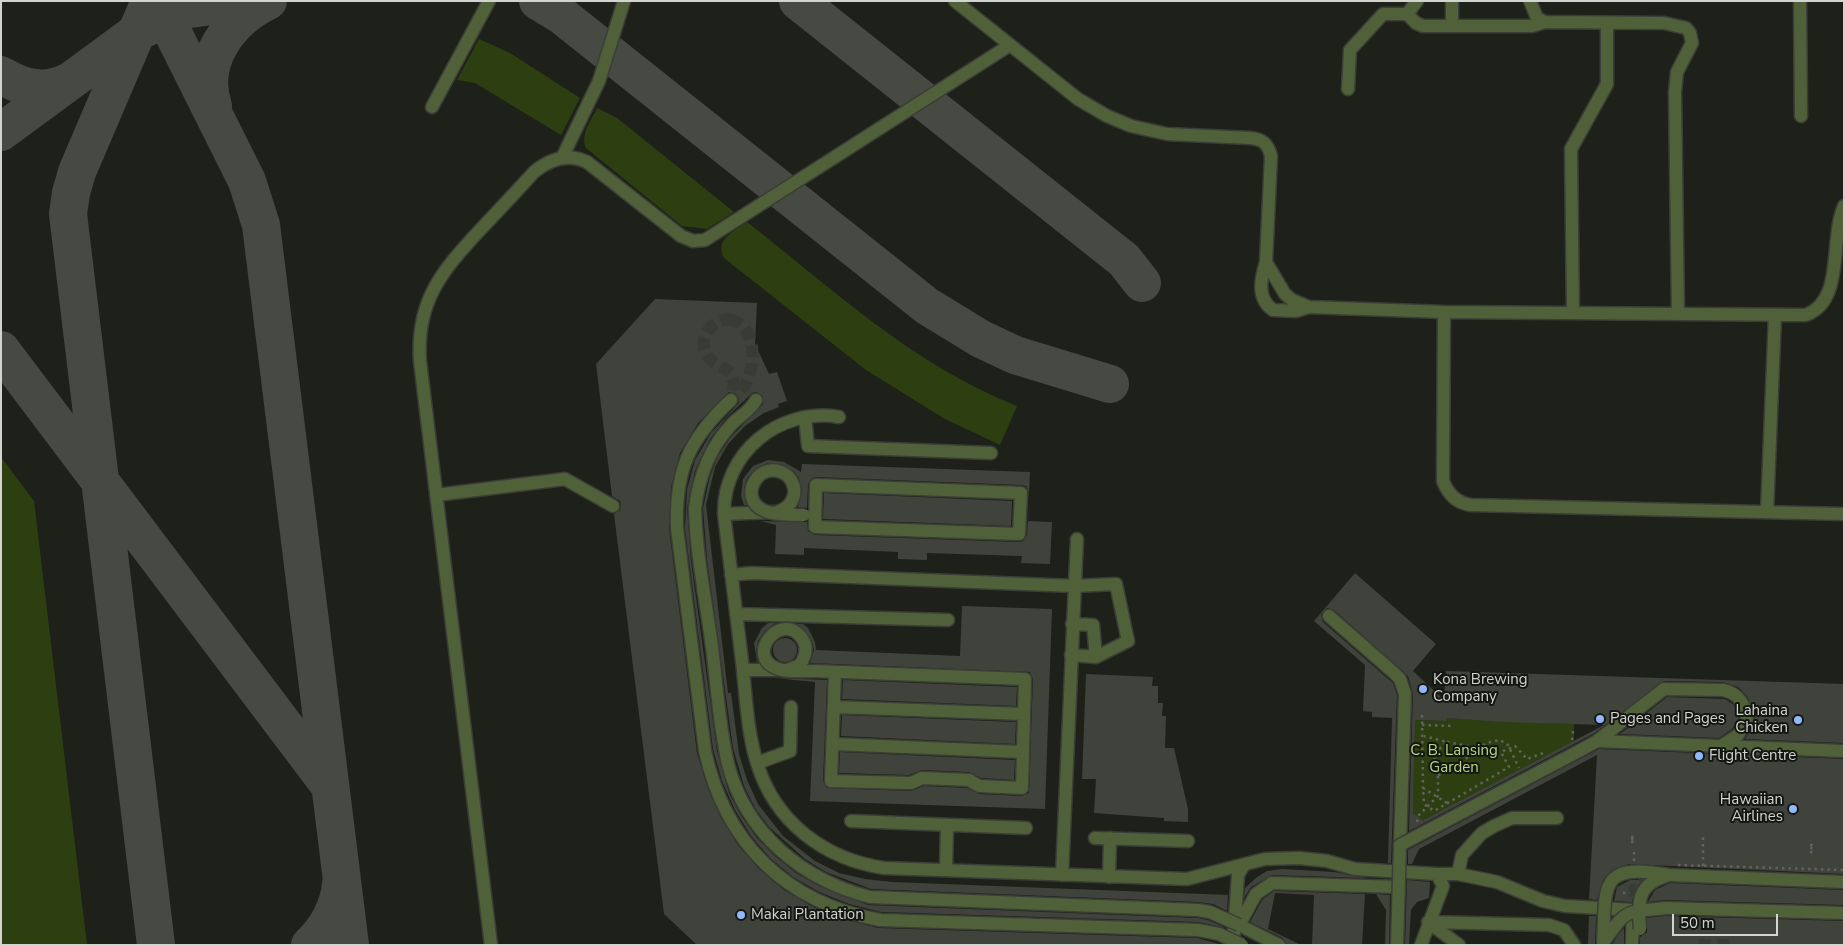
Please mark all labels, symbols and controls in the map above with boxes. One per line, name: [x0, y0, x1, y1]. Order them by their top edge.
place label: Kona Brewing Company: [1433, 671, 1528, 706]
marker: Kona Brewing Company: [1417, 683, 1429, 695]
place label: Lahaina Chicken: [1735, 702, 1788, 737]
place label: Pages and Pages: [1610, 710, 1725, 728]
marker: Pages and Pages: [1594, 713, 1606, 725]
marker: Lahaina Chicken: [1792, 714, 1804, 726]
park label: C. B. Lansing Garden: [1410, 742, 1498, 777]
place label: Flight Centre: [1709, 747, 1796, 765]
marker: Flight Centre: [1693, 750, 1705, 762]
place label: Hawaiian Airlines: [1720, 791, 1783, 826]
marker: Hawaiian Airlines: [1787, 803, 1799, 815]
scale bar: [1675, 904, 1781, 936]
place label: Makai Plantation: [751, 906, 864, 924]
marker: Makai Plantation: [735, 909, 747, 921]
text: 50 m: [1680, 913, 1715, 933]

